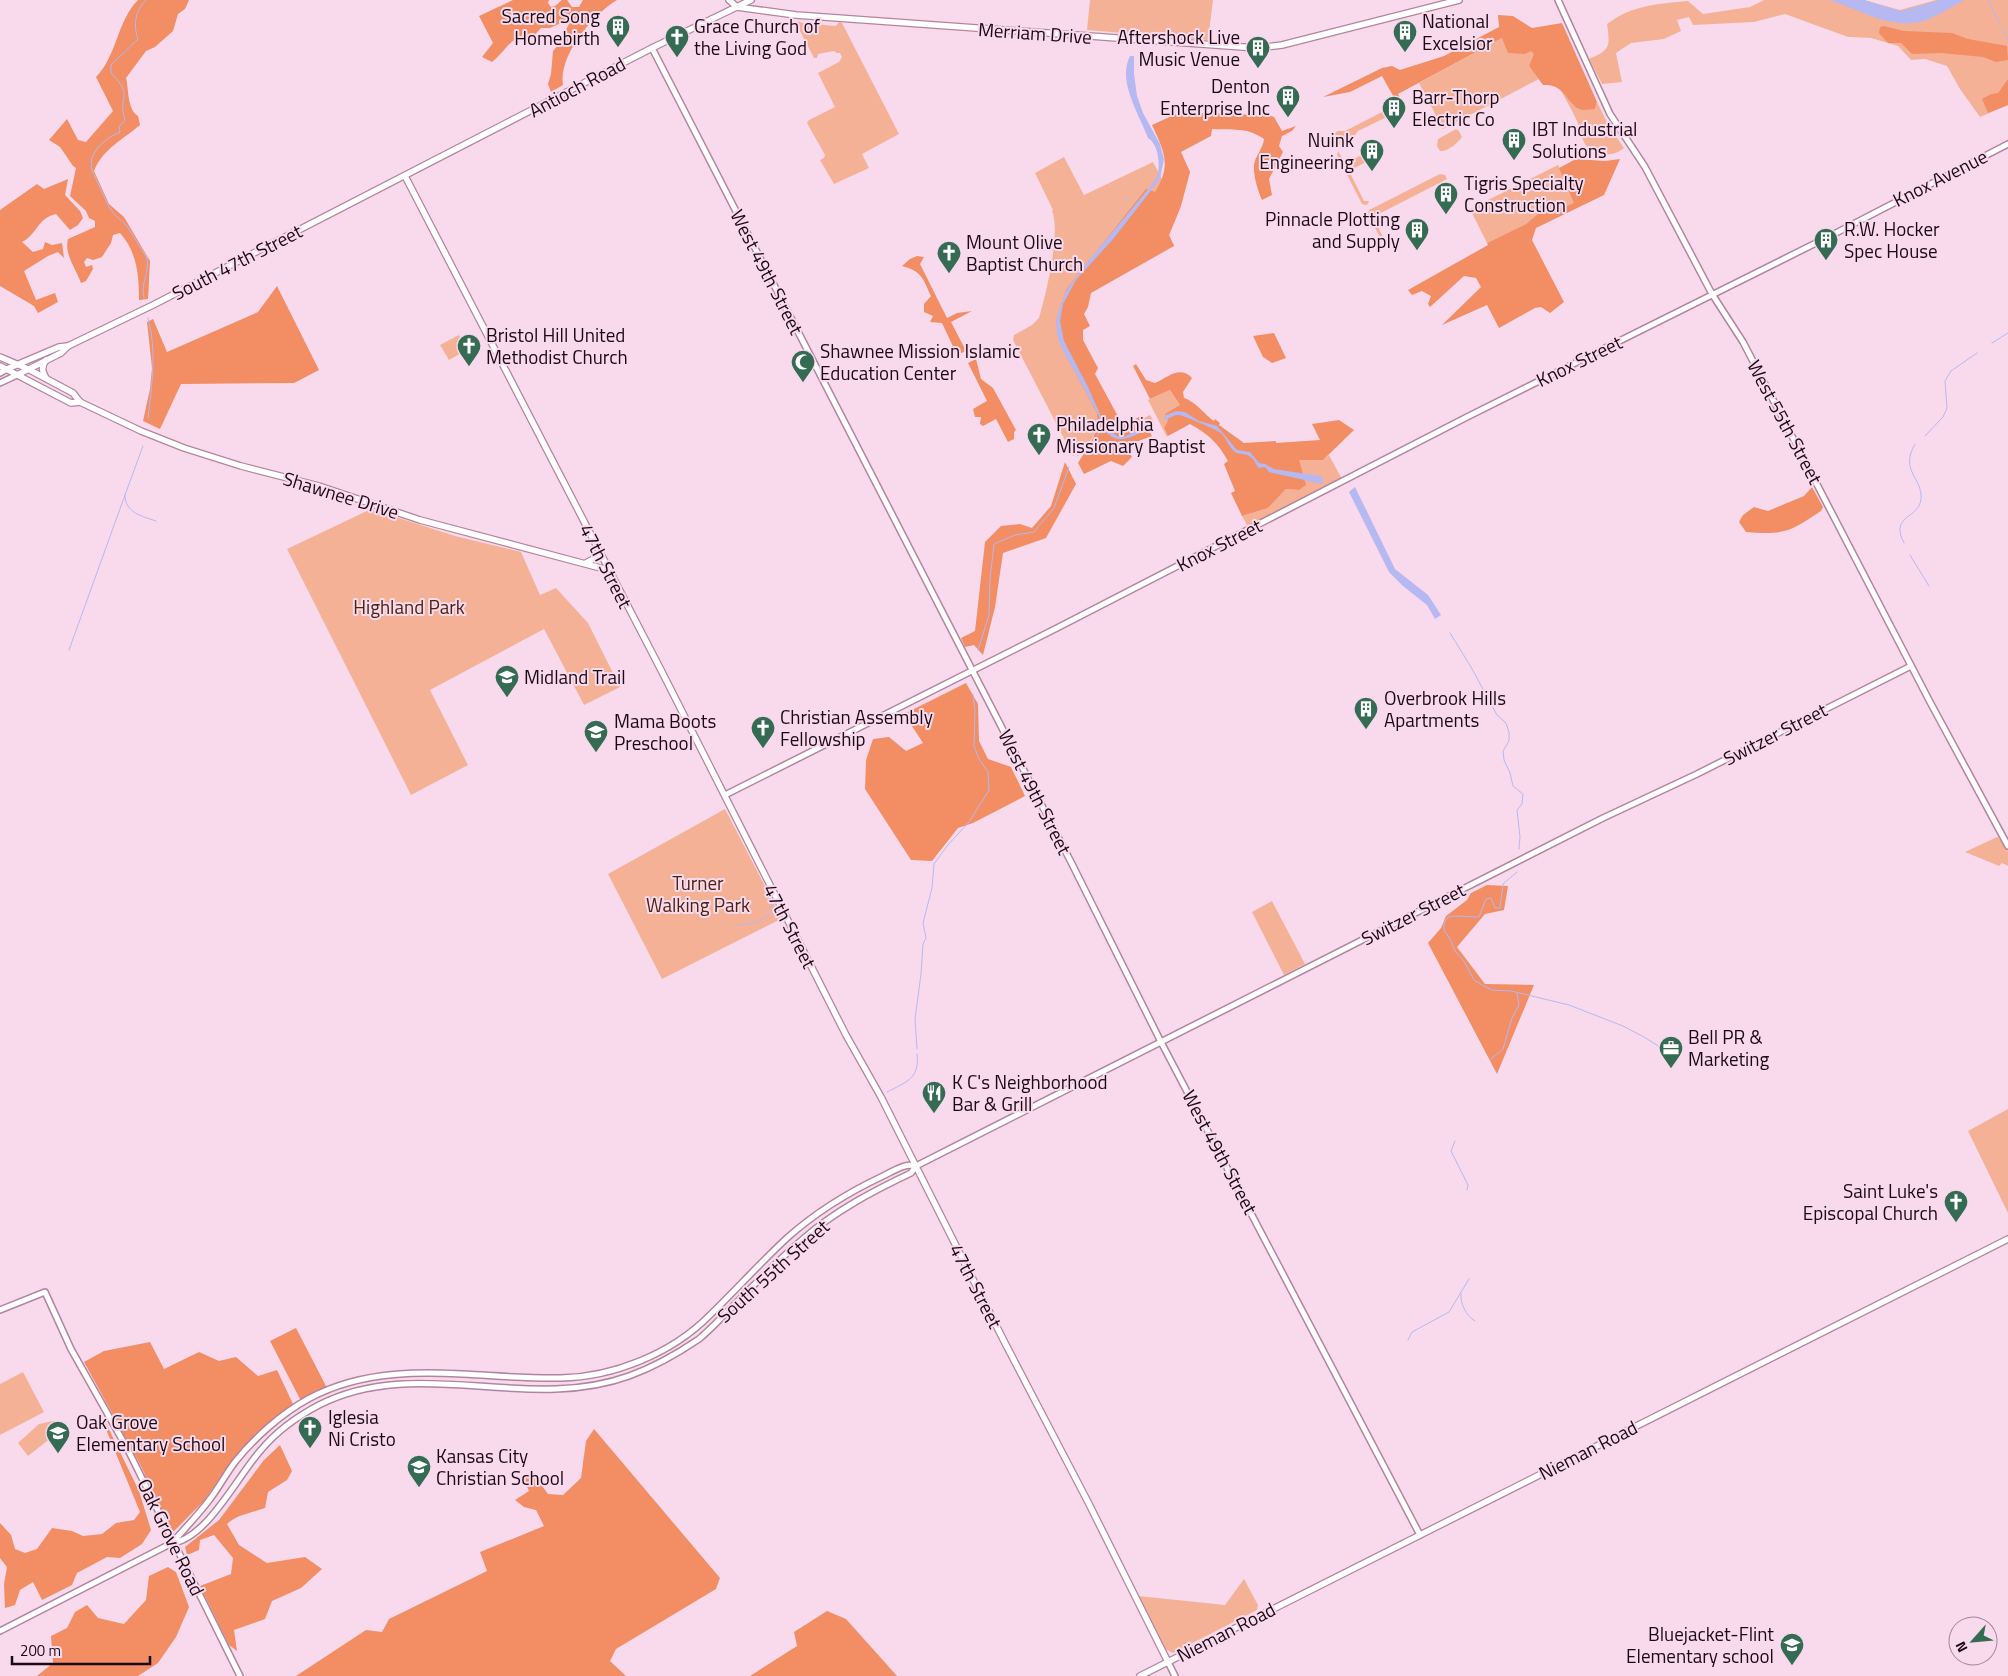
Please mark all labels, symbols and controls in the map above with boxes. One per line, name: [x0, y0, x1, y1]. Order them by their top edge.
place label: Sacred Song Homebirth: [501, 1, 600, 52]
place label: National Excelsior: [1422, 6, 1493, 57]
place label: Grace Church of the Living God: [694, 11, 820, 62]
building icon: Sacred Song Homebirth: [605, 14, 631, 48]
street label: Merriam Drive: [977, 14, 1093, 51]
building icon: National Excelsior: [1392, 19, 1418, 53]
place label: Aftershock Live Music Venue: [1117, 22, 1240, 73]
church icon: Grace Church of the Living God: [664, 24, 690, 58]
building icon: Aftershock Live Music Venue: [1245, 35, 1271, 69]
street label: Antioch Road: [523, 49, 630, 124]
place label: Denton Enterprise Inc: [1160, 71, 1270, 122]
place label: Barr-Thorp Electric Co: [1412, 82, 1499, 133]
building icon: Denton Enterprise Inc: [1275, 84, 1301, 118]
building icon: Barr-Thorp Electric Co: [1381, 95, 1407, 129]
place label: IBT Industrial Solutions: [1532, 114, 1637, 165]
place label: Nuink Engineering: [1259, 125, 1354, 176]
building icon: IBT Industrial Solutions: [1501, 127, 1527, 161]
building icon: Nuink Engineering: [1359, 138, 1385, 172]
street label: Knox Avenue: [1887, 141, 1992, 214]
place label: Tigris Specialty Construction: [1464, 168, 1584, 219]
building icon: Tigris Specialty Construction: [1433, 181, 1459, 215]
street label: West 49th Street: [723, 204, 812, 340]
place label: Pinnacle Plotting and Supply: [1265, 204, 1400, 255]
place label: R.W. Hocker Spec House: [1844, 214, 1940, 265]
street label: South 47th Street: [167, 216, 307, 307]
building icon: Pinnacle Plotting and Supply: [1404, 217, 1430, 251]
place label: Mount Olive Baptist Church: [966, 227, 1083, 278]
building icon: R.W. Hocker Spec House: [1813, 227, 1839, 261]
church icon: Mount Olive Baptist Church: [936, 240, 962, 274]
place label: Bristol Hill United Methodist Church: [486, 320, 628, 371]
street label: Knox Street: [1531, 327, 1627, 394]
church icon: Bristol Hill United Methodist Church: [456, 333, 482, 367]
place label: Shawnee Mission Islamic Education Center: [820, 336, 1020, 387]
mosque icon: Shawnee Mission Islamic Education Center: [790, 349, 816, 383]
street label: West 55th Street: [1740, 354, 1831, 489]
place label: Philadelphia Missionary Baptist: [1056, 409, 1205, 460]
church icon: Philadelphia Missionary Baptist: [1026, 422, 1052, 456]
street label: Shawnee Drive: [280, 463, 403, 526]
street label: Knox Street: [1171, 510, 1267, 578]
street label: 47th Street: [573, 519, 640, 613]
park label: Highland Park: [353, 592, 465, 621]
place label: Midland Trail: [524, 662, 626, 691]
school or university icon: Midland Trail: [494, 664, 520, 698]
place label: Overbrook Hills Apartments: [1384, 683, 1506, 734]
street label: Switzer Street: [1718, 695, 1832, 772]
building icon: Overbrook Hills Apartments: [1353, 696, 1379, 730]
place label: Christian Assembly Fellowship: [780, 702, 933, 753]
place label: Mama Boots Preschool: [614, 706, 716, 757]
church icon: Christian Assembly Fellowship: [750, 715, 776, 749]
school or university icon: Mama Boots Preschool: [583, 719, 609, 753]
street label: West 49th Street: [991, 724, 1080, 860]
park label: Turner Walking Park: [646, 868, 750, 919]
street label: Switzer Street: [1356, 875, 1470, 952]
street label: 47th Street: [757, 879, 824, 973]
place label: Bell PR & Marketing: [1688, 1022, 1769, 1073]
office icon: Bell PR & Marketing: [1658, 1035, 1684, 1069]
place label: K C's Neighborhood Bar & Grill: [952, 1067, 1108, 1118]
restaurant icon: K C's Neighborhood Bar & Grill: [921, 1080, 947, 1114]
street label: West 49th Street: [1175, 1084, 1266, 1219]
place label: Saint Luke's Episcopal Church: [1803, 1176, 1938, 1227]
church icon: Saint Luke's Episcopal Church: [1943, 1189, 1969, 1223]
street label: South 55th Street: [710, 1212, 836, 1329]
street label: 47th Street: [943, 1239, 1010, 1333]
place label: Iglesia Ni Cristo: [328, 1402, 396, 1453]
place label: Oak Grove Elementary School: [76, 1407, 225, 1458]
street label: Nieman Road: [1533, 1412, 1642, 1487]
church icon: Iglesia Ni Cristo: [297, 1415, 323, 1449]
school or university icon: Oak Grove Elementary School: [45, 1420, 71, 1454]
place label: Kansas City Christian School: [436, 1441, 564, 1492]
school or university icon: Kansas City Christian School: [406, 1454, 432, 1488]
street label: Oak Grove Road: [131, 1473, 212, 1600]
street label: Nieman Road: [1171, 1594, 1280, 1669]
north arrow: [1948, 1616, 1998, 1666]
place label: Bluejacket-Flint Elementary school: [1626, 1619, 1774, 1670]
school or university icon: Bluejacket-Flint Elementary school: [1779, 1632, 1805, 1666]
scale bar: [12, 1634, 150, 1666]
text: N: [1949, 1638, 1973, 1656]
text: 200 m: [20, 1639, 61, 1662]

